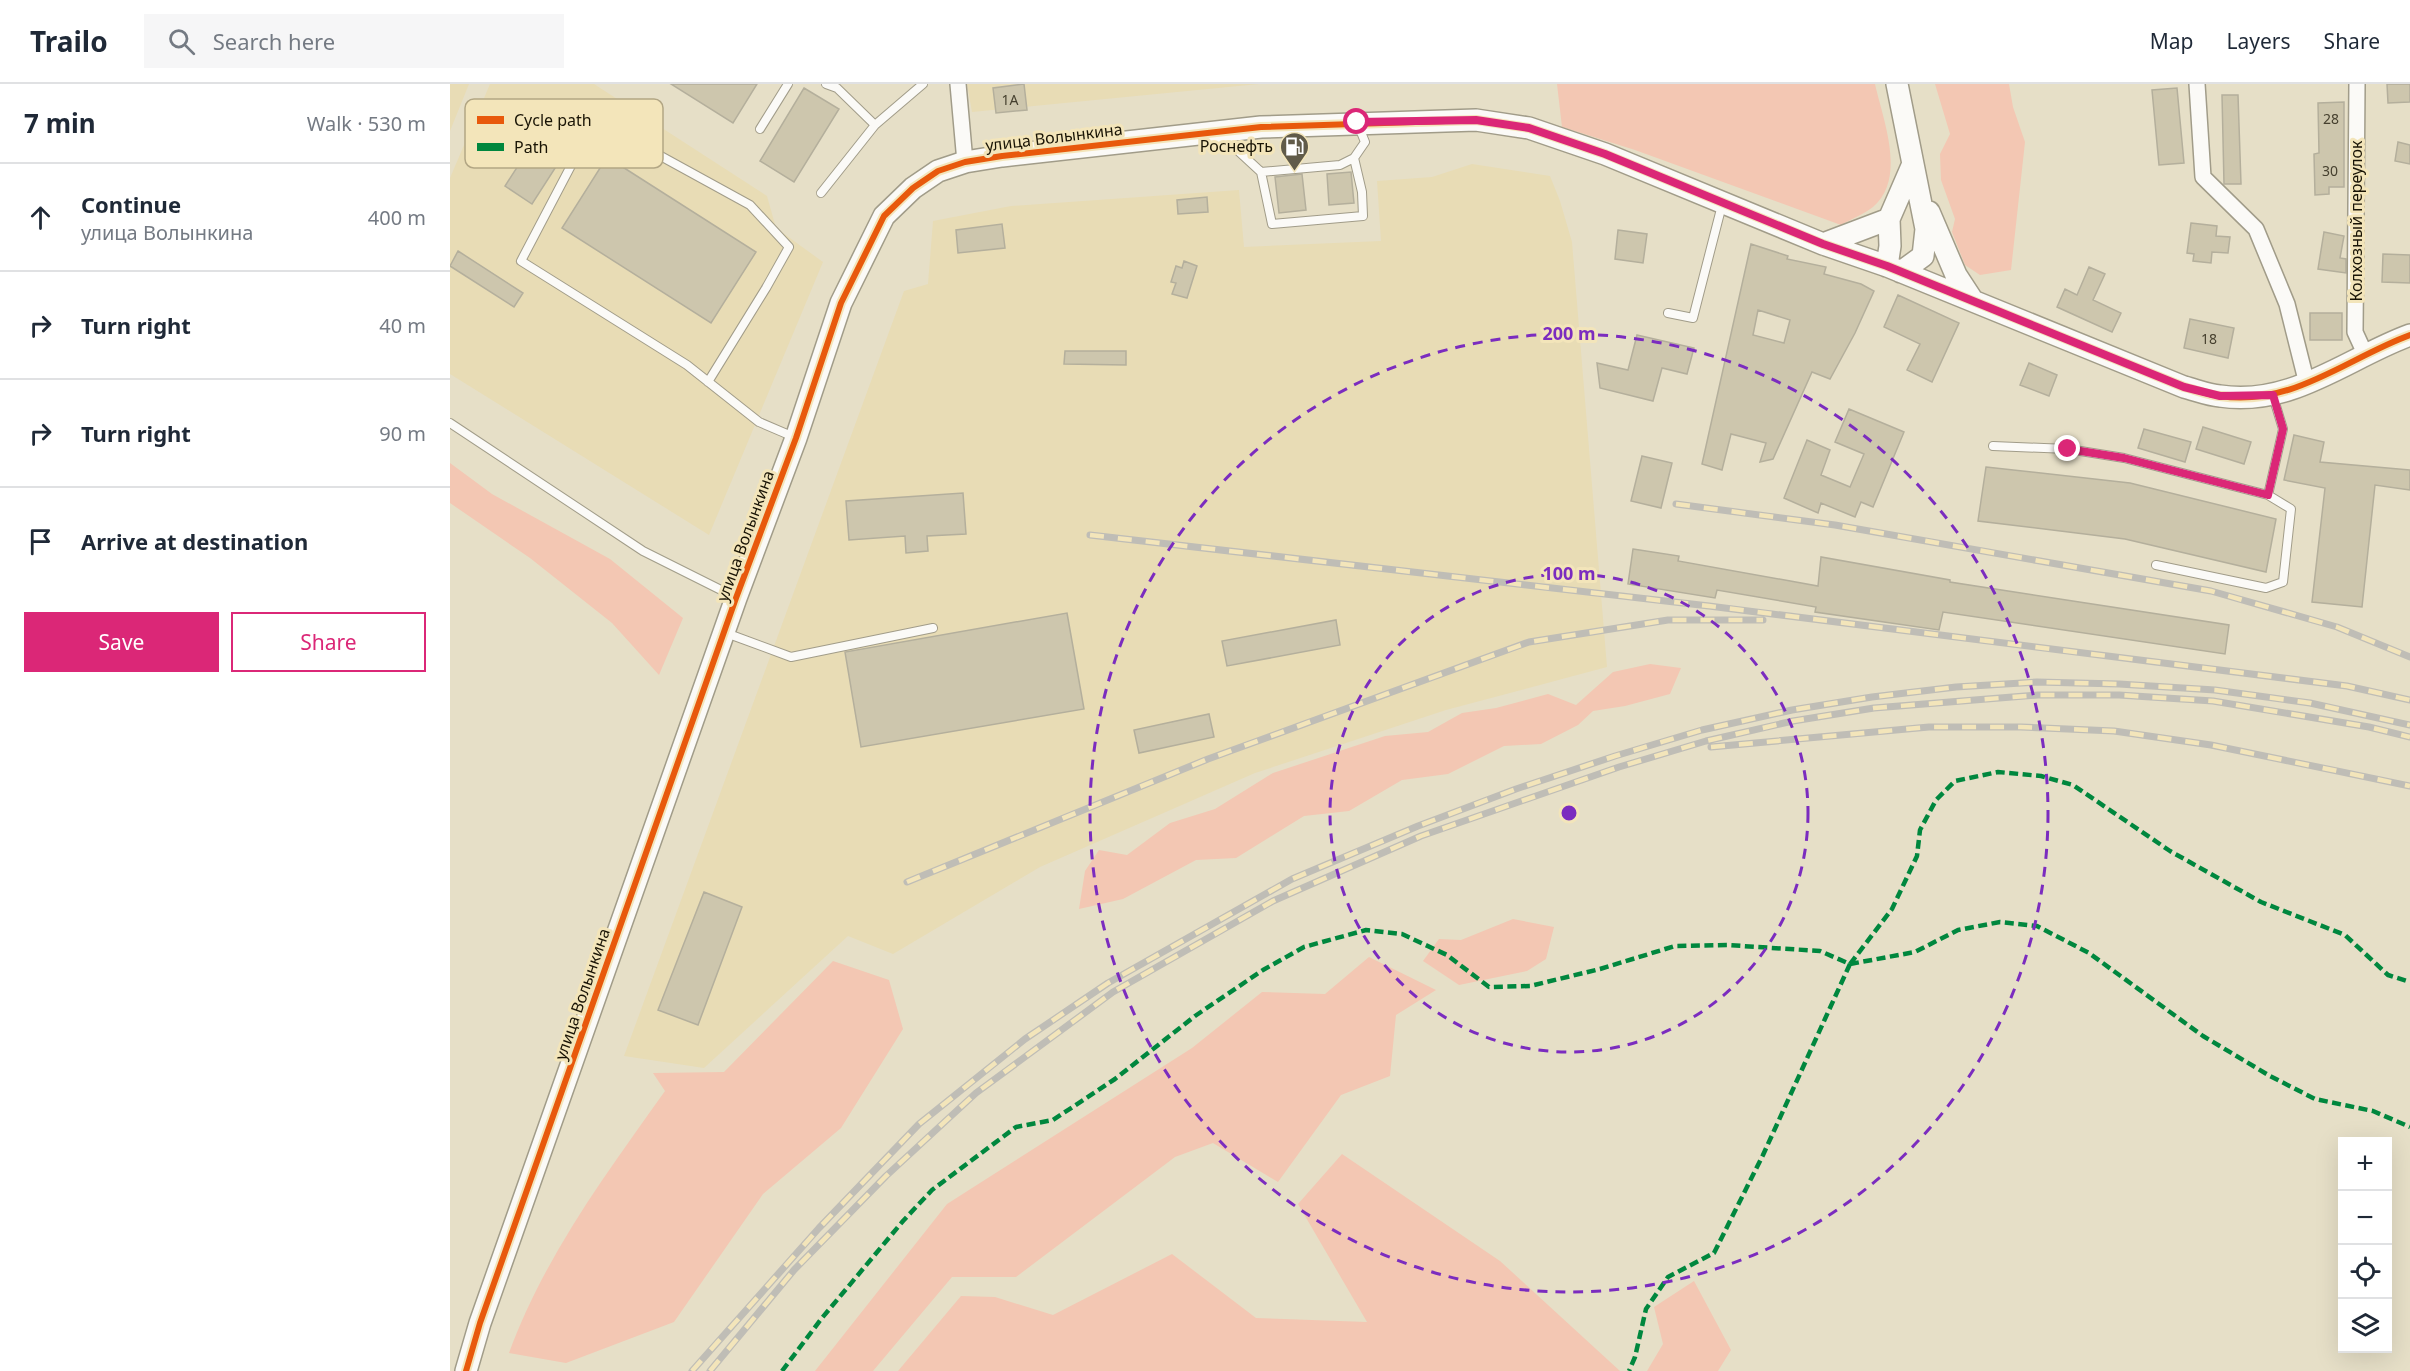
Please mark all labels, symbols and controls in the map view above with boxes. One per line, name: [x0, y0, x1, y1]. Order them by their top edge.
search box: [144, 14, 564, 68]
text: Trailo: [30, 22, 108, 60]
icon: search: [165, 25, 198, 58]
text: Search here: [213, 26, 335, 56]
text: Map: [2150, 27, 2194, 55]
text: Layers: [2227, 27, 2291, 55]
text: Share: [2324, 27, 2380, 55]
house number: 1А: [1002, 90, 1019, 109]
legend: [465, 99, 663, 168]
text: 7 min: [24, 105, 96, 141]
route start: [1343, 108, 1369, 134]
text: Cycle path: [514, 109, 592, 131]
house number: 28: [2323, 109, 2339, 128]
text: Walk · 530 m: [307, 110, 426, 137]
street label: улица Волынкина: [984, 118, 1124, 156]
fuel station icon: Роснефть: [1278, 130, 1310, 172]
place label: Роснефть: [1200, 135, 1273, 157]
text: Path: [514, 136, 548, 158]
street label: Колхозный переулок: [2345, 140, 2367, 302]
house number: 30: [2322, 161, 2338, 180]
text: Continue: [81, 189, 181, 219]
icon: ahead: [24, 201, 57, 234]
text: 400 m: [368, 204, 426, 231]
text: улица Волынкина: [81, 219, 253, 246]
icon: right: [24, 309, 57, 342]
text: Turn right: [81, 310, 191, 340]
text: 40 m: [379, 312, 426, 339]
text: 200 m: [1542, 321, 1596, 345]
house number: 18: [2201, 329, 2217, 348]
icon: right: [24, 417, 57, 450]
text: Turn right: [81, 418, 191, 448]
text: 90 m: [379, 420, 426, 447]
route end: [2054, 435, 2080, 461]
street label: улица Волынкина: [711, 467, 779, 605]
icon: arrive: [24, 525, 57, 558]
text: Arrive at destination: [81, 526, 308, 556]
text: 100 m: [1542, 561, 1596, 585]
button: Save: [24, 612, 219, 672]
button: Share: [231, 612, 426, 672]
centre of rings: [1559, 803, 1579, 823]
street label: улица Волынкина: [549, 925, 615, 1063]
map controls: [2338, 1137, 2392, 1353]
button: +: [2338, 1137, 2392, 1191]
button: −: [2338, 1191, 2392, 1245]
button: locate: [2338, 1245, 2392, 1299]
button: layers: [2338, 1299, 2392, 1353]

